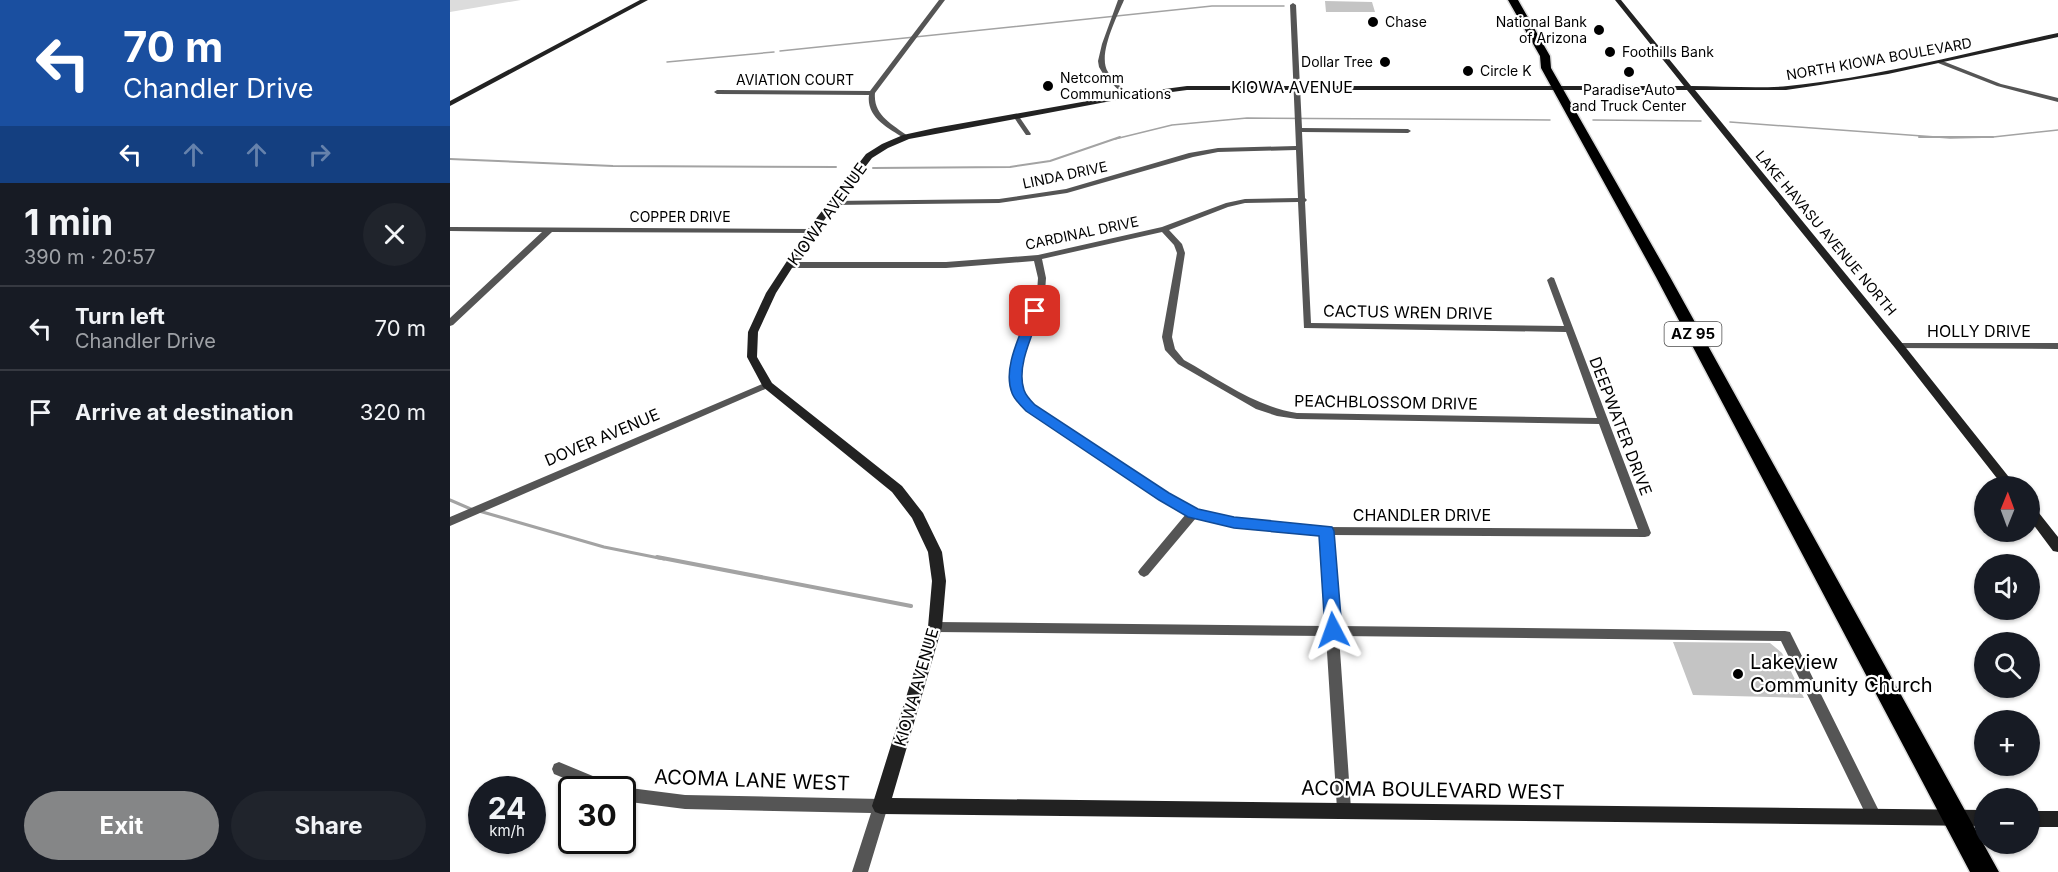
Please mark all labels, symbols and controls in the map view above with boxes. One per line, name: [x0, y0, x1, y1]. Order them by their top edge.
place label: Chase: [1385, 13, 1427, 30]
place label: National Bank of Arizona: [1496, 13, 1587, 46]
marker: Chase: [1366, 15, 1380, 29]
text: 70 m: [123, 21, 223, 72]
marker: National Bank of Arizona: [1592, 23, 1606, 37]
icon: left: [24, 24, 102, 102]
street label: NORTH KIOWA BOULEVARD: [1785, 34, 1973, 83]
place label: Foothills Bank: [1622, 43, 1714, 60]
marker: Foothills Bank: [1603, 45, 1617, 59]
place label: Dollar Tree: [1301, 53, 1373, 70]
marker: Dollar Tree: [1378, 55, 1392, 69]
place label: Circle K: [1480, 62, 1532, 79]
marker: Circle K: [1461, 64, 1475, 78]
marker: Paradise Auto and Truck Center: [1622, 65, 1636, 79]
place label: Netcomm Communications: [1060, 69, 1171, 102]
street label: AVIATION COURT: [736, 71, 854, 88]
text: Chandler Drive: [123, 72, 313, 105]
street label: KIOWA AVENUE: [1231, 77, 1353, 97]
marker: Netcomm Communications: [1041, 79, 1055, 93]
place label: Paradise Auto and Truck Center: [1572, 81, 1686, 114]
icon: left: [114, 138, 147, 171]
icon: ahead: [177, 138, 210, 171]
icon: ahead: [240, 138, 273, 171]
icon: right: [303, 138, 336, 171]
street label: LAKE HAVASU AVENUE NORTH: [1752, 147, 1900, 319]
street label: LINDA DRIVE: [1021, 157, 1109, 192]
street label: KIOWA AVENUE: [783, 159, 871, 269]
text: 1 min: [24, 200, 113, 244]
button: close: [363, 203, 426, 266]
street label: COPPER DRIVE: [629, 208, 731, 225]
street label: CARDINAL DRIVE: [1024, 212, 1140, 253]
text: 390 m · 20:57: [24, 245, 156, 269]
pin: [1009, 285, 1060, 336]
icon: arrive: [1018, 294, 1051, 327]
street label: CACTUS WREN DRIVE: [1323, 301, 1493, 323]
text: Turn left: [75, 303, 165, 329]
icon: left: [24, 312, 57, 345]
text: 70 m: [375, 315, 426, 341]
street label: HOLLY DRIVE: [1927, 321, 2031, 341]
road number: AZ 95: [1664, 322, 1722, 346]
text: Chandler Drive: [75, 329, 216, 353]
street label: DEEPWATER DRIVE: [1585, 354, 1657, 498]
street label: PEACHBLOSSOM DRIVE: [1294, 390, 1478, 414]
icon: arrive: [24, 396, 57, 429]
text: Arrive at destination: [75, 399, 294, 425]
text: 320 m: [360, 399, 426, 425]
street label: DOVER AVENUE: [542, 404, 662, 470]
north arrow: [1974, 476, 2040, 542]
map controls: [1974, 476, 2040, 854]
street label: CHANDLER DRIVE: [1353, 505, 1491, 525]
button: sound: [1974, 554, 2040, 620]
position arrow: [1301, 598, 1365, 662]
street label: KIOWA AVENUE: [890, 626, 942, 748]
button: search: [1974, 632, 2040, 698]
place label: Lakeview Community Church: [1750, 650, 1933, 697]
marker: Lakeview Community Church: [1731, 667, 1745, 681]
button: +: [1974, 710, 2040, 776]
street label: ACOMA LANE WEST: [654, 765, 850, 795]
speed limit sign: 30: [558, 776, 636, 854]
street label: ACOMA BOULEVARD WEST: [1301, 776, 1565, 804]
button: −: [1974, 788, 2040, 854]
text: 24: [488, 790, 526, 826]
button: Exit: [24, 791, 219, 860]
button: Share: [231, 791, 426, 860]
text: km/h: [489, 821, 525, 840]

